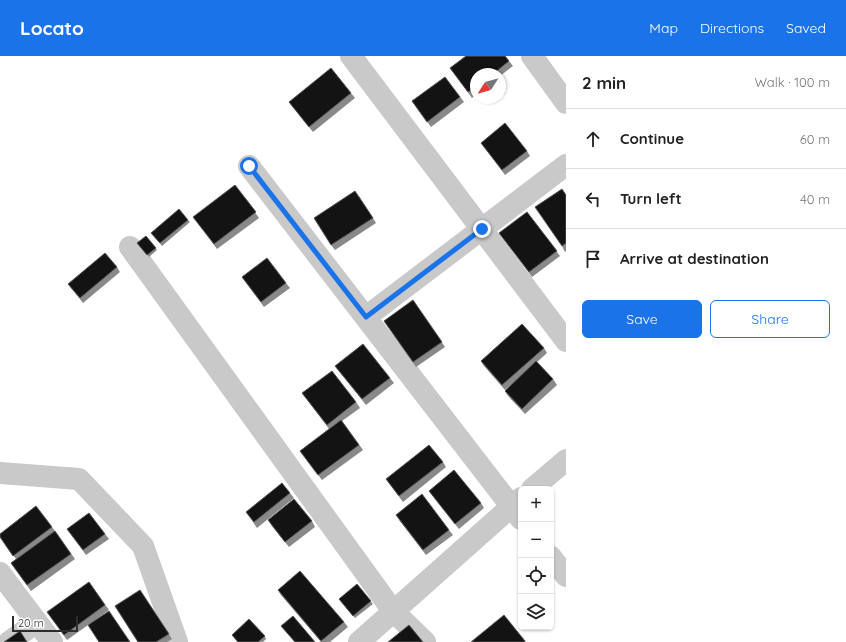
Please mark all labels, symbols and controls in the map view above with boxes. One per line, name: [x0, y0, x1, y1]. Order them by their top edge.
text: Locato: [20, 16, 84, 40]
text: Map: [649, 19, 678, 37]
text: Directions: [700, 19, 764, 37]
text: Saved: [786, 19, 826, 37]
north arrow: [470, 68, 506, 104]
text: 2 min: [582, 72, 626, 93]
text: Walk · 100 m: [754, 74, 830, 90]
icon: ahead: [582, 128, 604, 150]
text: Continue: [620, 129, 684, 148]
text: 60 m: [800, 131, 830, 147]
route start: [240, 157, 258, 175]
icon: left: [582, 188, 604, 210]
text: Turn left: [620, 189, 682, 208]
text: 40 m: [800, 191, 830, 207]
route end: [473, 220, 491, 238]
icon: arrive: [582, 248, 604, 270]
text: Arrive at destination: [620, 249, 769, 268]
button: Save: [582, 300, 702, 338]
button: Share: [710, 300, 830, 338]
map controls: [518, 486, 554, 630]
button: +: [518, 486, 554, 522]
button: −: [518, 522, 554, 558]
button: locate: [518, 558, 554, 594]
button: layers: [518, 594, 554, 630]
scale bar: [12, 614, 78, 633]
text: 20 m: [18, 616, 44, 630]

